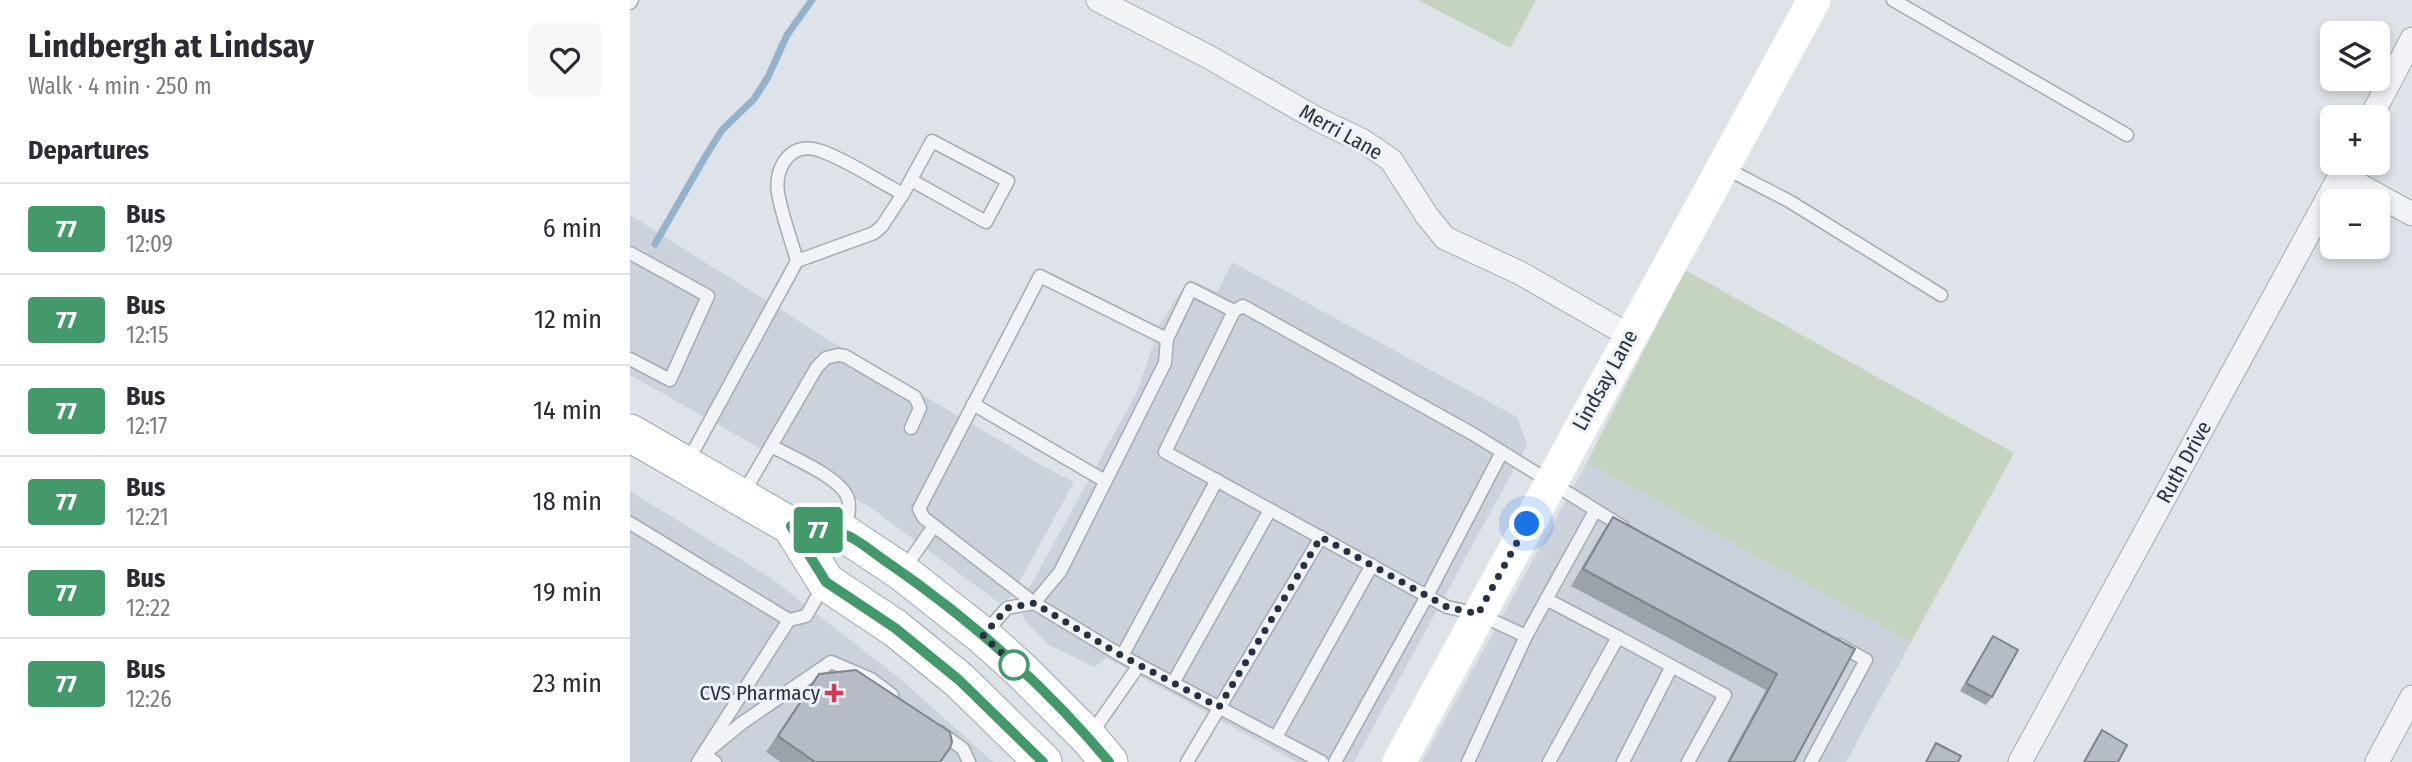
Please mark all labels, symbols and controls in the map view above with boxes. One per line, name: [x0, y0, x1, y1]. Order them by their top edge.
map controls: [2320, 21, 2390, 259]
button: layers: [2320, 21, 2390, 91]
button: heart: [528, 23, 602, 97]
text: Lindbergh at Lindsay: [28, 26, 314, 66]
text: Walk · 4 min · 250 m: [28, 72, 212, 100]
street label: Merri Lane: [1295, 99, 1387, 165]
button: +: [2320, 105, 2390, 175]
text: Departures: [28, 135, 149, 166]
button: −: [2320, 189, 2390, 259]
text: Bus: [126, 199, 165, 230]
text: 6 min: [543, 213, 602, 244]
text: 77: [56, 215, 77, 243]
text: 12:09: [126, 230, 173, 258]
text: Bus: [126, 290, 165, 321]
text: 12 min: [534, 304, 602, 335]
text: 77: [56, 306, 77, 334]
text: 12:15: [126, 321, 169, 349]
street label: Lindsay Lane: [1567, 325, 1643, 435]
text: Bus: [126, 381, 165, 412]
text: 14 min: [533, 395, 602, 426]
text: 77: [56, 397, 77, 425]
text: 12:17: [126, 412, 167, 440]
street label: Ruth Drive: [2151, 416, 2217, 508]
text: Bus: [126, 472, 165, 503]
text: 18 min: [533, 486, 602, 517]
text: 77: [56, 488, 77, 516]
text: 12:21: [126, 503, 169, 531]
your location: [1509, 506, 1544, 541]
line badge: 77: [786, 507, 850, 553]
text: 77: [808, 516, 828, 544]
text: Bus: [126, 563, 165, 594]
text: 19 min: [533, 577, 602, 608]
text: 77: [56, 579, 77, 607]
text: 12:22: [126, 594, 170, 622]
unlabelled marker: [999, 650, 1029, 680]
text: Bus: [126, 654, 165, 685]
text: 23 min: [533, 668, 602, 699]
text: 77: [56, 670, 77, 698]
place label: CVS Pharmacy: [700, 680, 821, 706]
text: 12:26: [126, 685, 172, 713]
marker: CVS Pharmacy: [826, 685, 842, 701]

